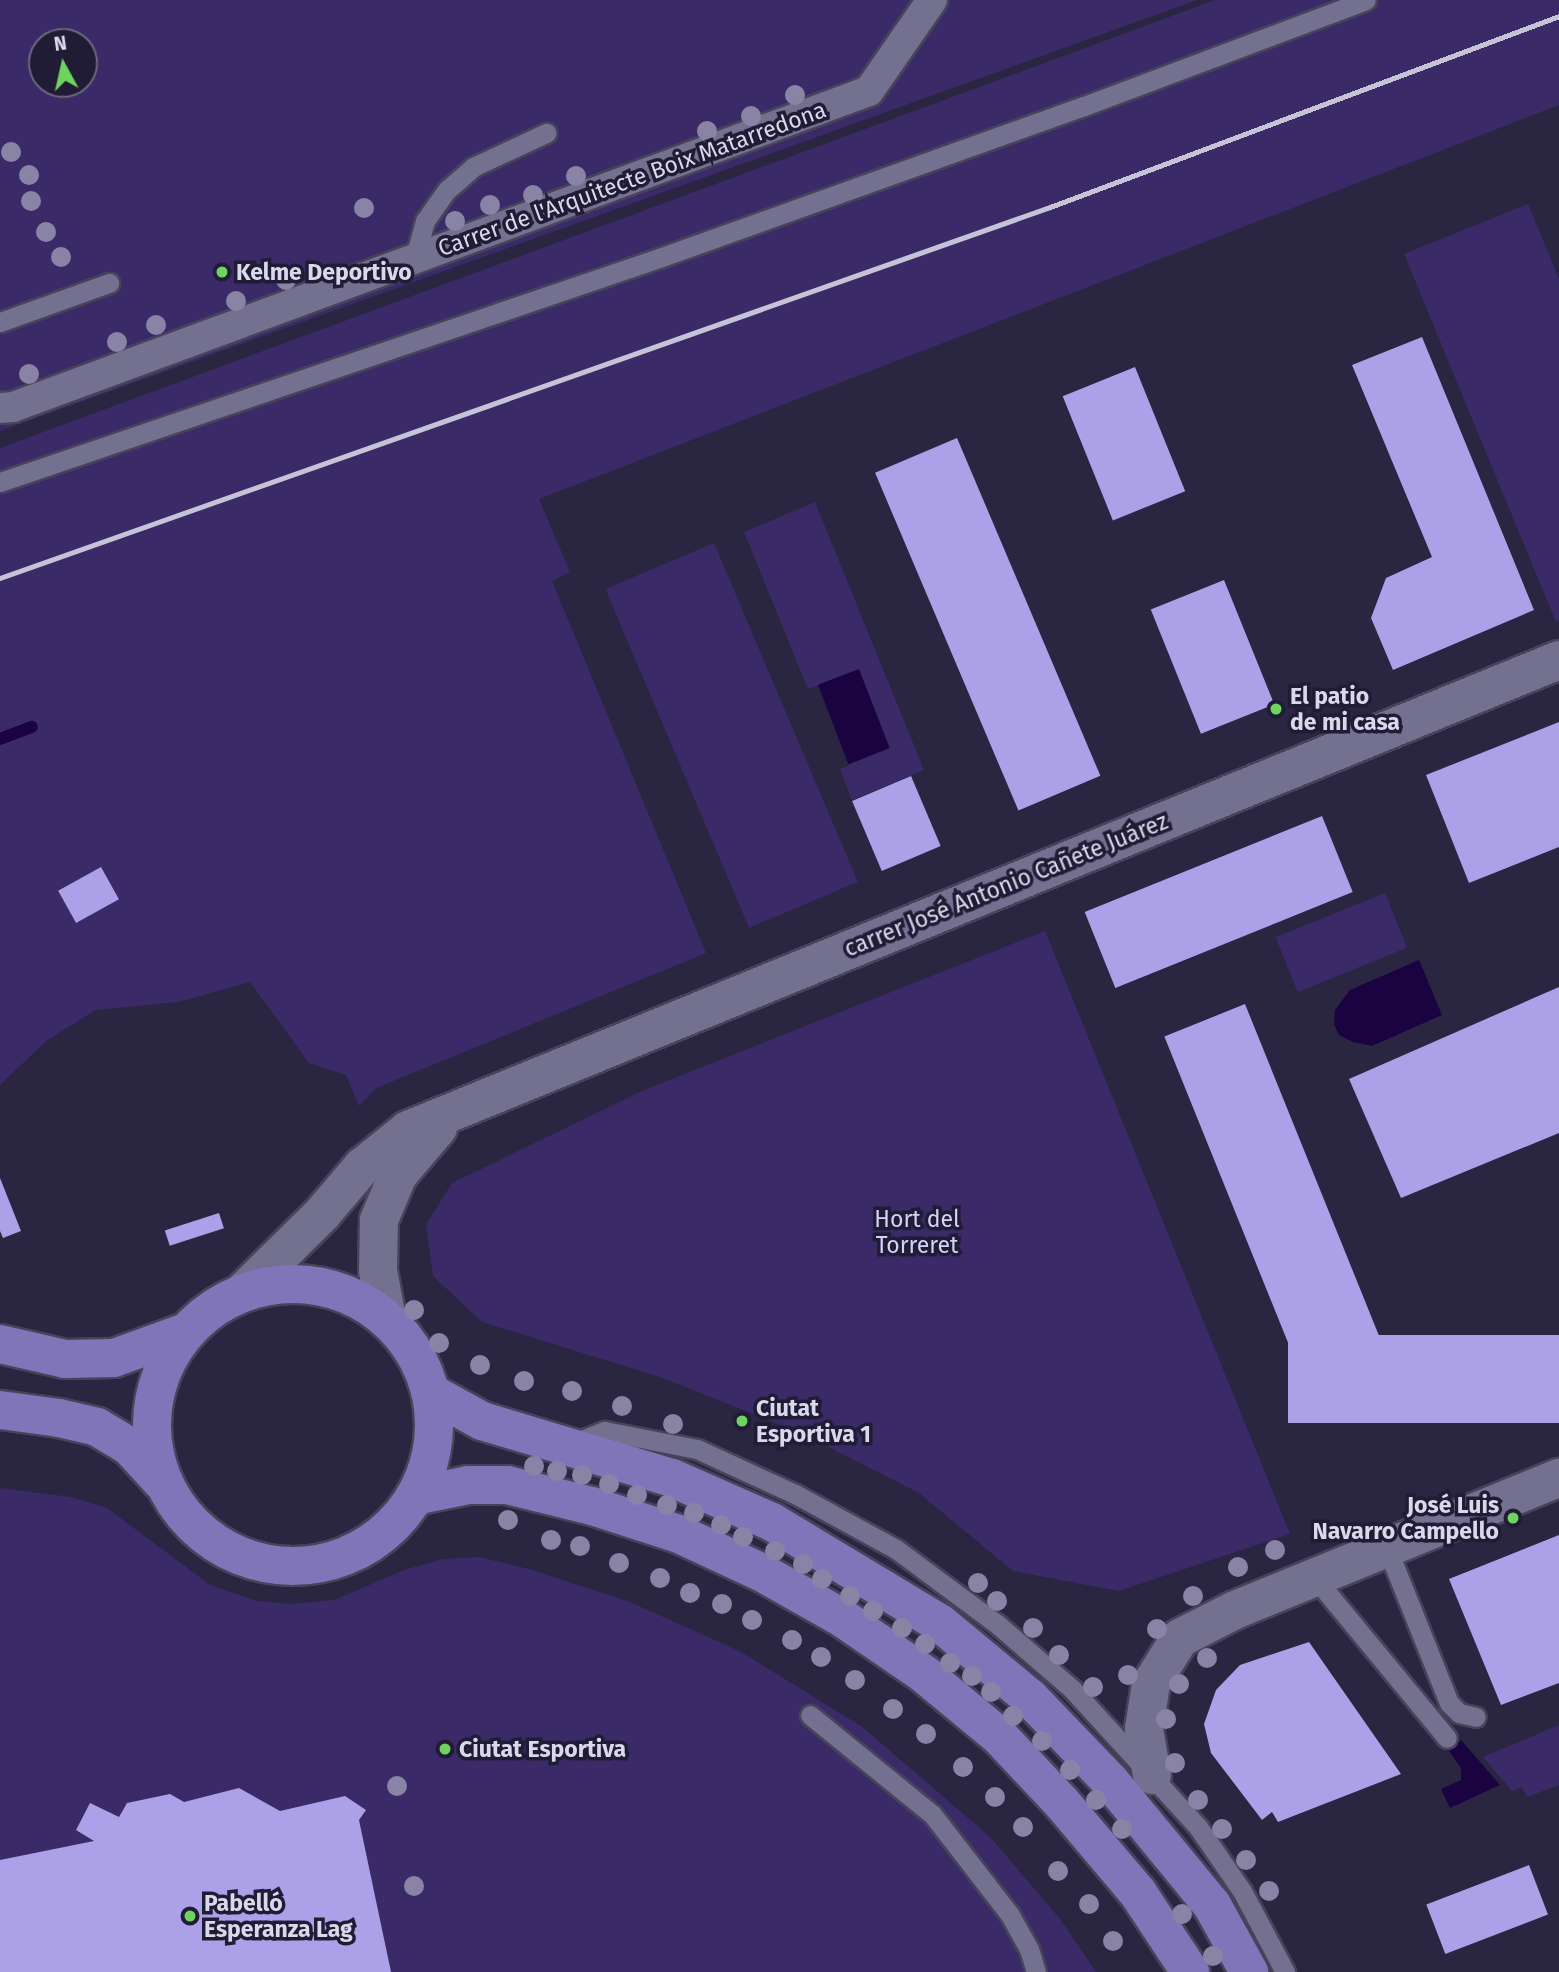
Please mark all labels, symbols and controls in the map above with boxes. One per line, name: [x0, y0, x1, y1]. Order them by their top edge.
north arrow: [28, 28, 98, 98]
text: N: [52, 31, 68, 56]
street label: Carrer de l'Arquitecte Boix Matarredona: [434, 96, 830, 262]
place label: Kelme Deportivo: [236, 258, 412, 286]
marker: Kelme Deportivo: [214, 264, 230, 280]
place label: El patio de mi casa: [1290, 682, 1400, 736]
marker: El patio de mi casa: [1268, 701, 1284, 717]
street label: carrer José Antonio Cañete Juárez: [840, 807, 1172, 963]
park label: Hort del Torreret: [874, 1205, 960, 1259]
place label: Ciutat Esportiva 1: [756, 1394, 871, 1448]
marker: Ciutat Esportiva 1: [734, 1413, 750, 1429]
place label: José Luis Navarro Campello: [1313, 1491, 1499, 1545]
marker: José Luis Navarro Campello: [1505, 1510, 1521, 1526]
place label: Ciutat Esportiva: [459, 1735, 626, 1763]
marker: Ciutat Esportiva: [437, 1741, 453, 1757]
place label: Pabelló Esperanza Lag: [204, 1889, 353, 1943]
marker: Pabelló Esperanza Lag: [182, 1908, 198, 1924]

